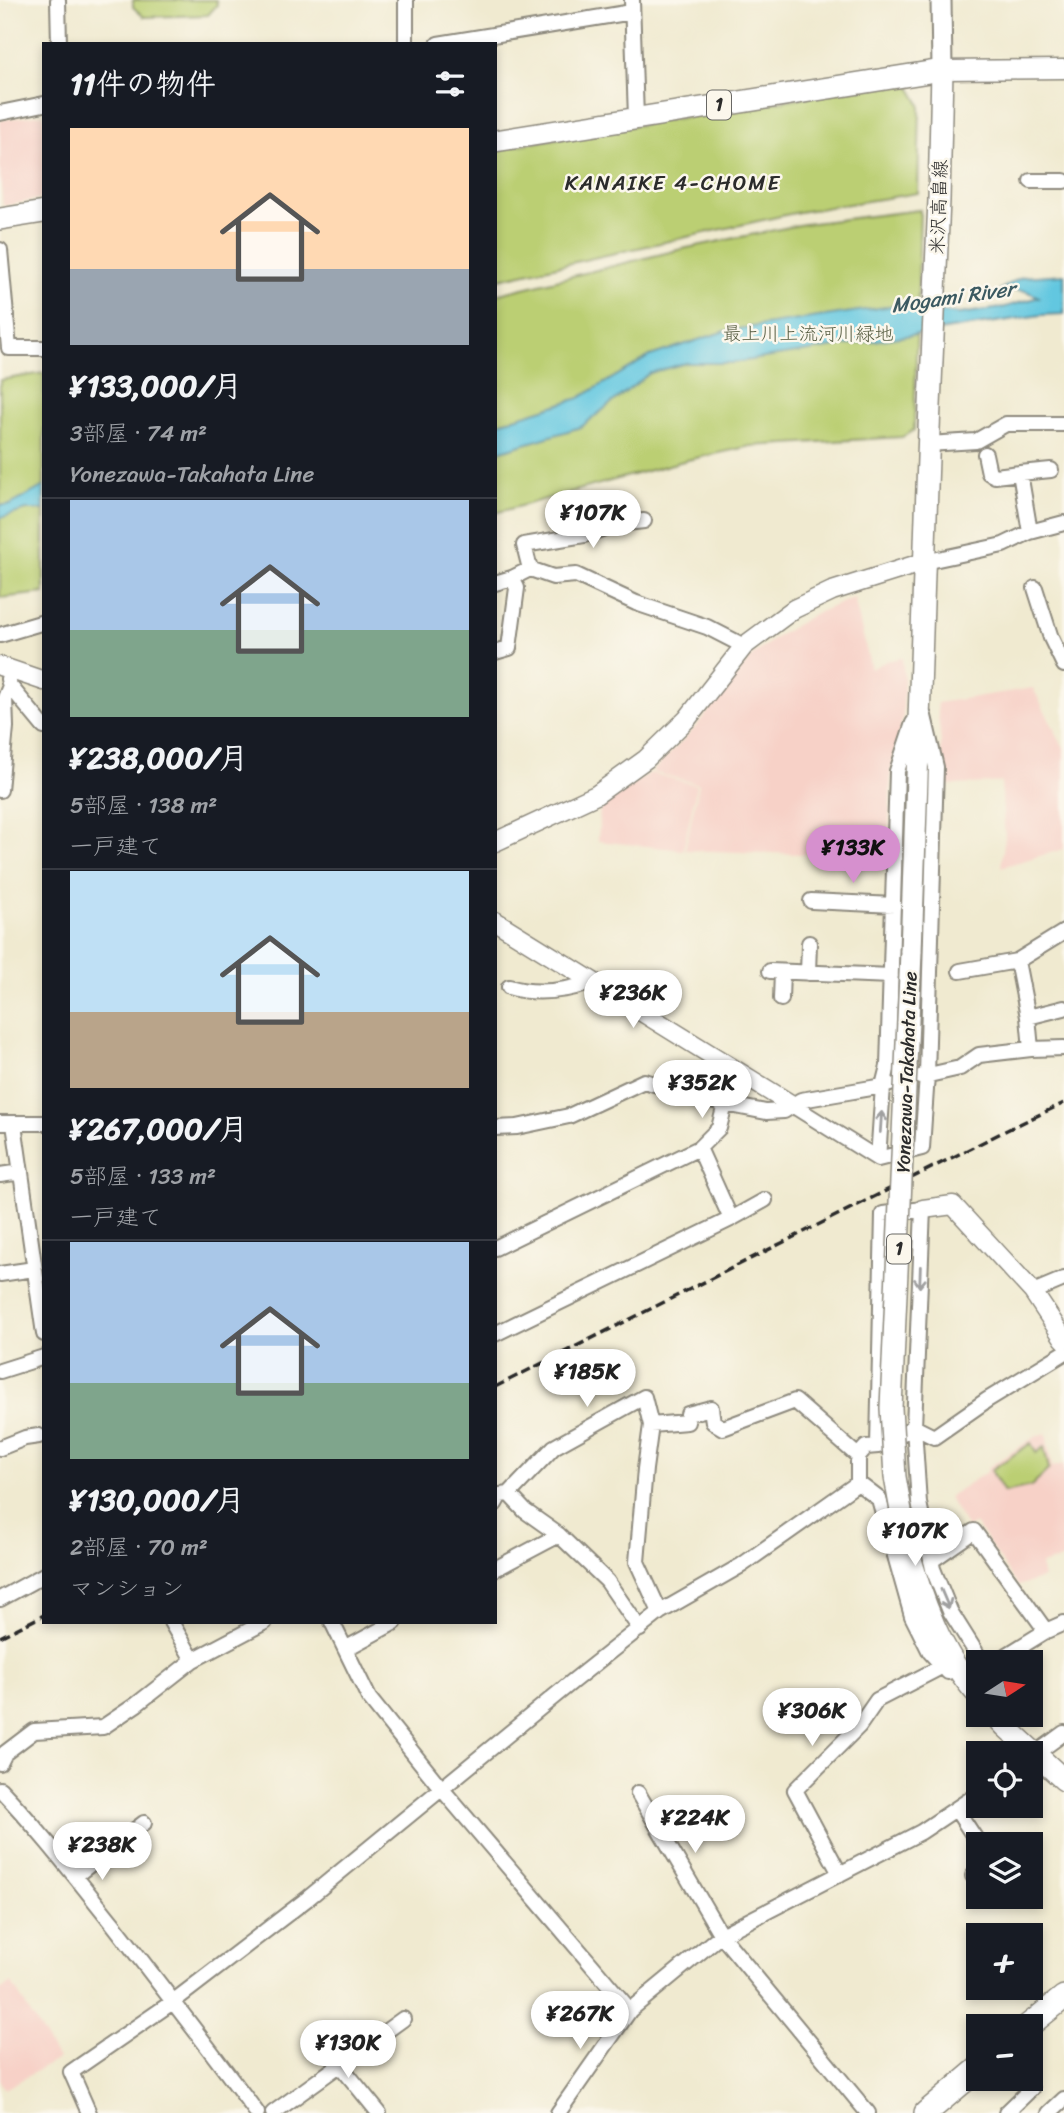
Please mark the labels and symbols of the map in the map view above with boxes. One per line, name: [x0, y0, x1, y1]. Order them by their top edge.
road number: 1: [707, 90, 731, 120]
street label: 米沢高畠線: [920, 159, 957, 255]
district label: KANAIKE 4-CHOME: [565, 164, 781, 202]
water label: Mogami River: [889, 269, 1021, 324]
park label: 最上川上流河川緑地: [722, 317, 894, 350]
pin: ¥107K: [544, 490, 642, 550]
pin: ¥133K: [804, 826, 902, 885]
pin: ¥236K: [584, 970, 682, 1030]
street label: Yonezawa-Takahata Line: [886, 970, 927, 1173]
pin: ¥352K: [653, 1060, 751, 1120]
one-way arrow: [874, 1111, 887, 1134]
road number: 1: [887, 1234, 911, 1264]
one-way arrow: [914, 1266, 927, 1289]
pin: ¥185K: [538, 1350, 636, 1409]
pin: ¥107K: [866, 1508, 964, 1568]
one-way arrow: [939, 1587, 952, 1609]
north arrow: [966, 1650, 1043, 1727]
pin: ¥306K: [763, 1688, 861, 1748]
pin: ¥224K: [646, 1796, 744, 1855]
pin: ¥238K: [53, 1822, 151, 1882]
pin: ¥267K: [531, 1992, 629, 2051]
pin: ¥130K: [299, 2021, 397, 2080]

